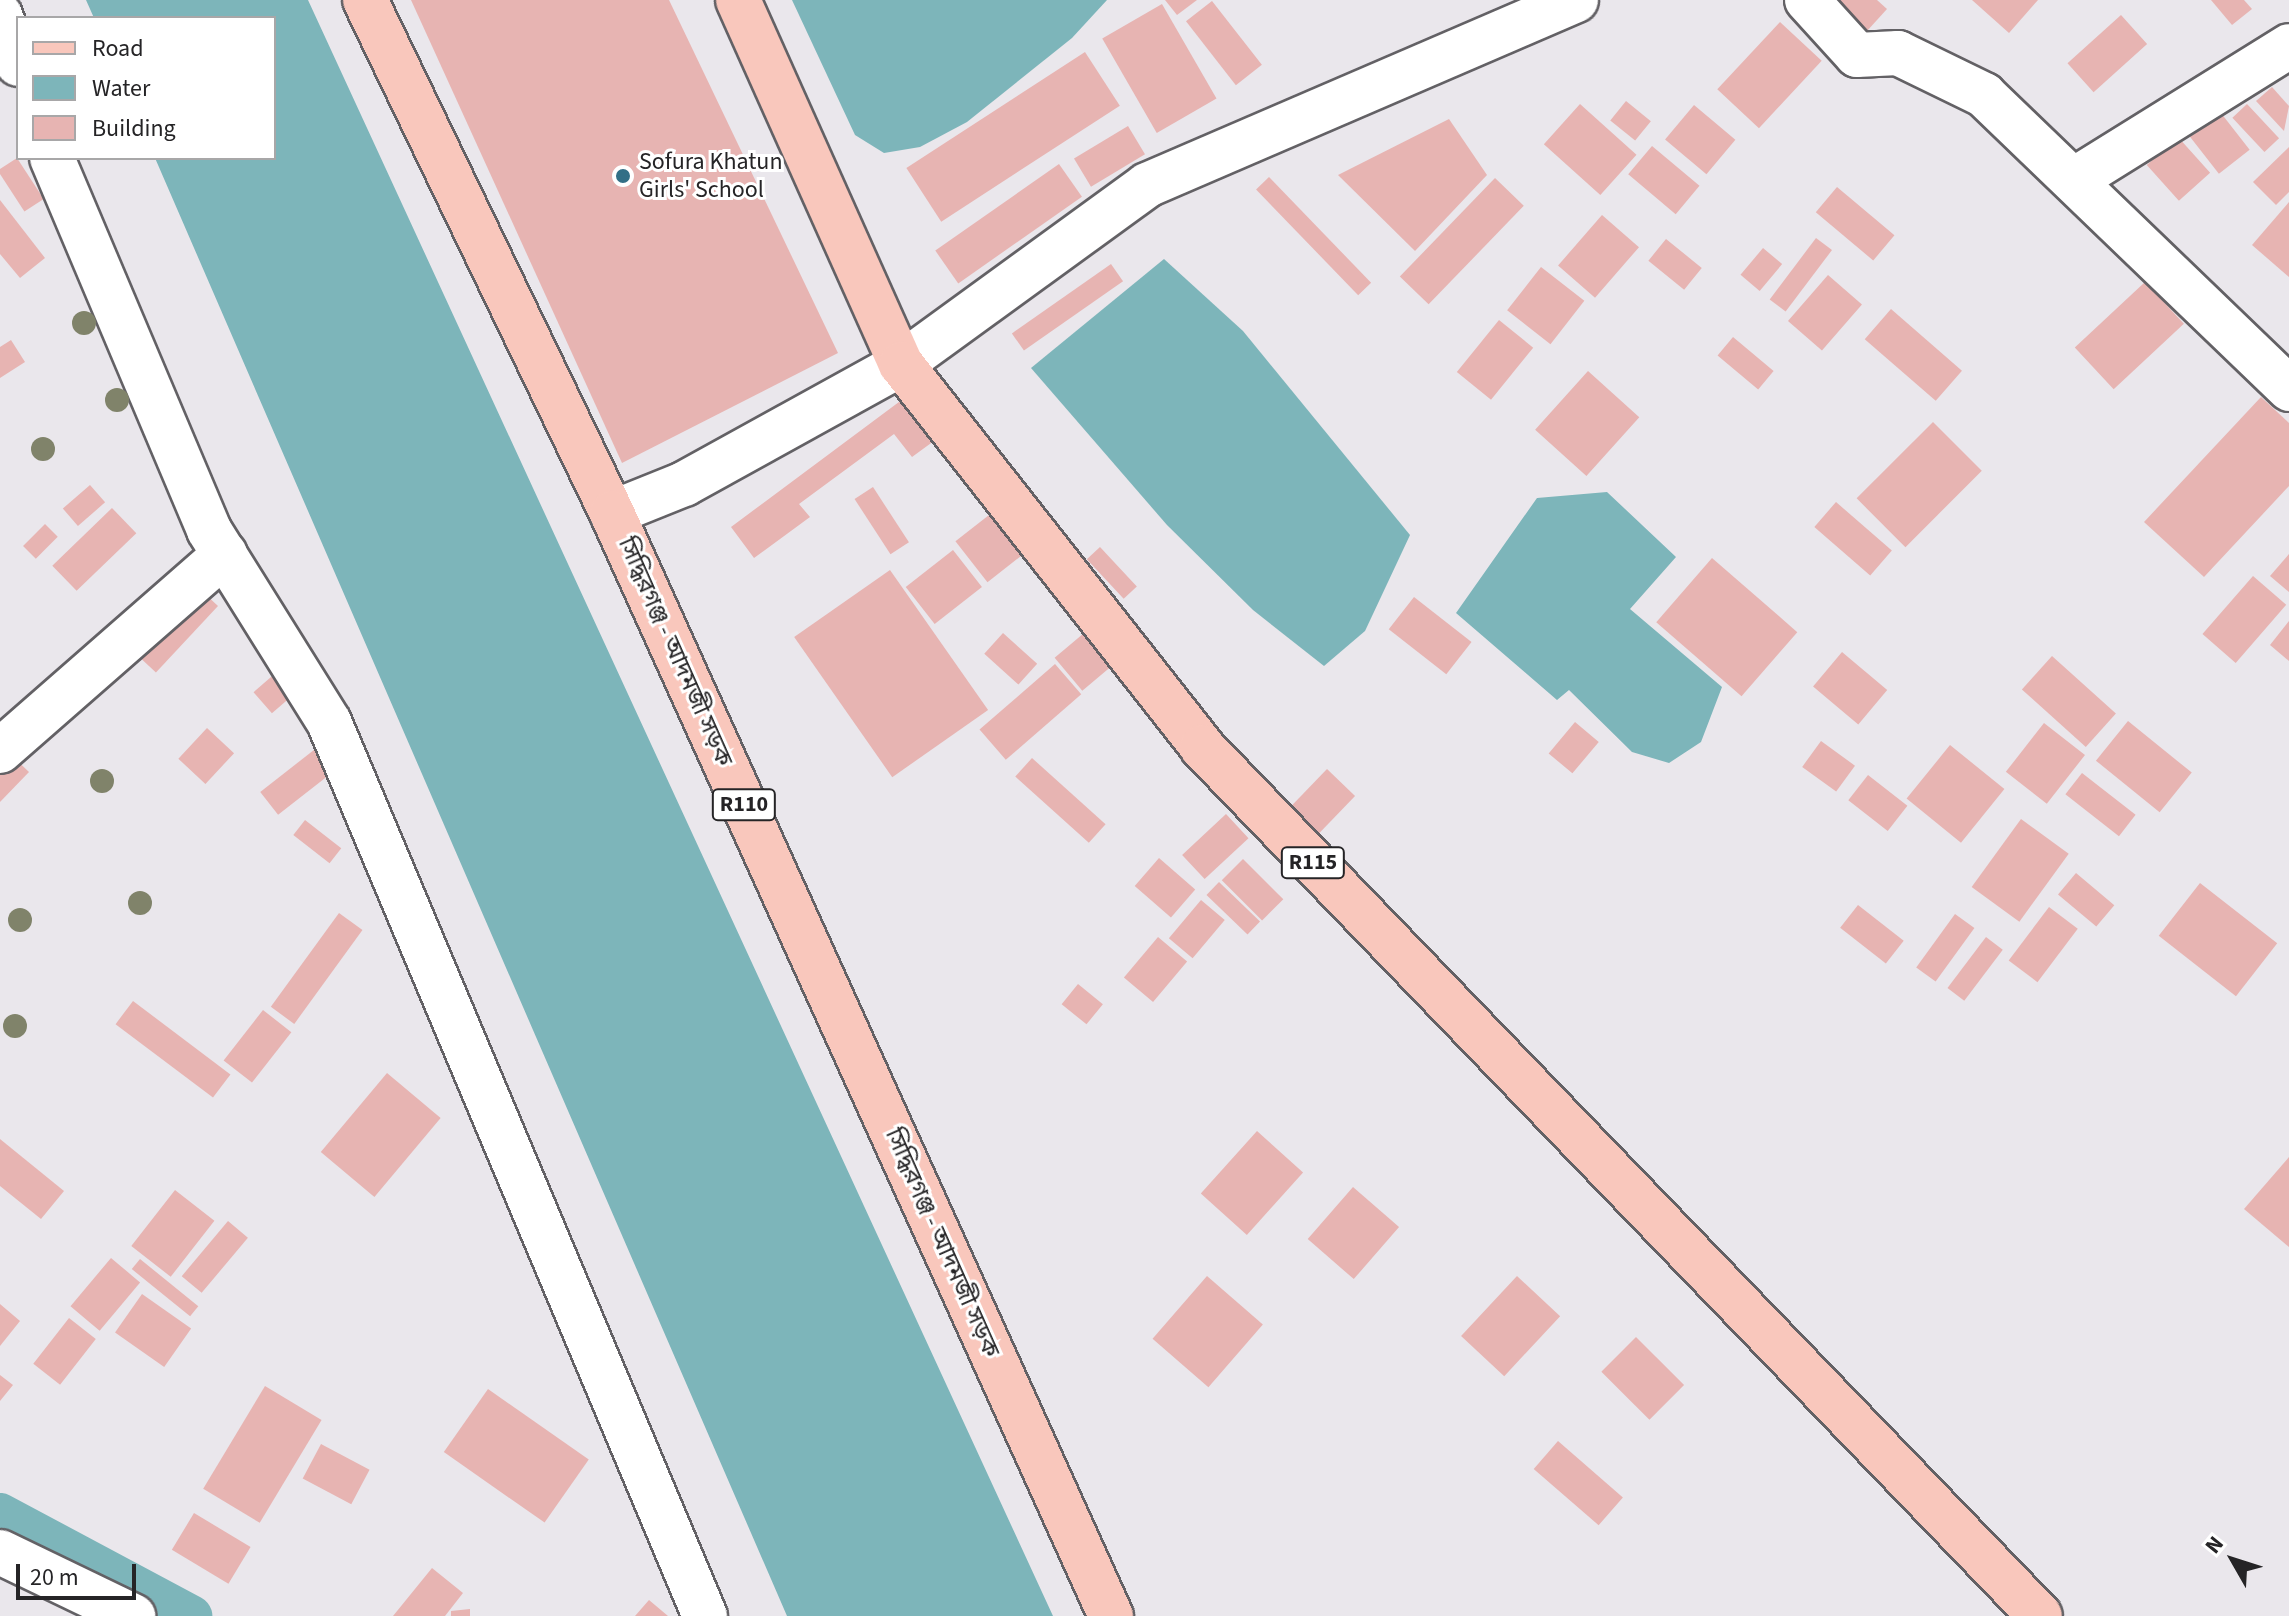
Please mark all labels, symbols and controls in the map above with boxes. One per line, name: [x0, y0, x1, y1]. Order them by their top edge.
legend: [16, 16, 276, 160]
text: Road: [92, 31, 144, 66]
text: Water: [92, 71, 150, 106]
text: Building: [92, 111, 176, 146]
place label: Sofura Khatun Girls' School: [639, 148, 783, 204]
marker: Sofura Khatun Girls' School: [614, 167, 632, 185]
street label: সিদ্ধিরগঞ্জ - আদমজী সড়ক: [612, 533, 738, 771]
road number: R110: [710, 787, 778, 823]
road number: R115: [1279, 845, 1347, 881]
street label: সিদ্ধিরগঞ্জ - আদমজী সড়ক: [879, 1124, 1005, 1362]
north arrow: [2193, 1520, 2273, 1600]
text: N: [2197, 1529, 2231, 1561]
scale bar: [20, 1548, 140, 1598]
text: 20 m: [30, 1560, 79, 1595]

